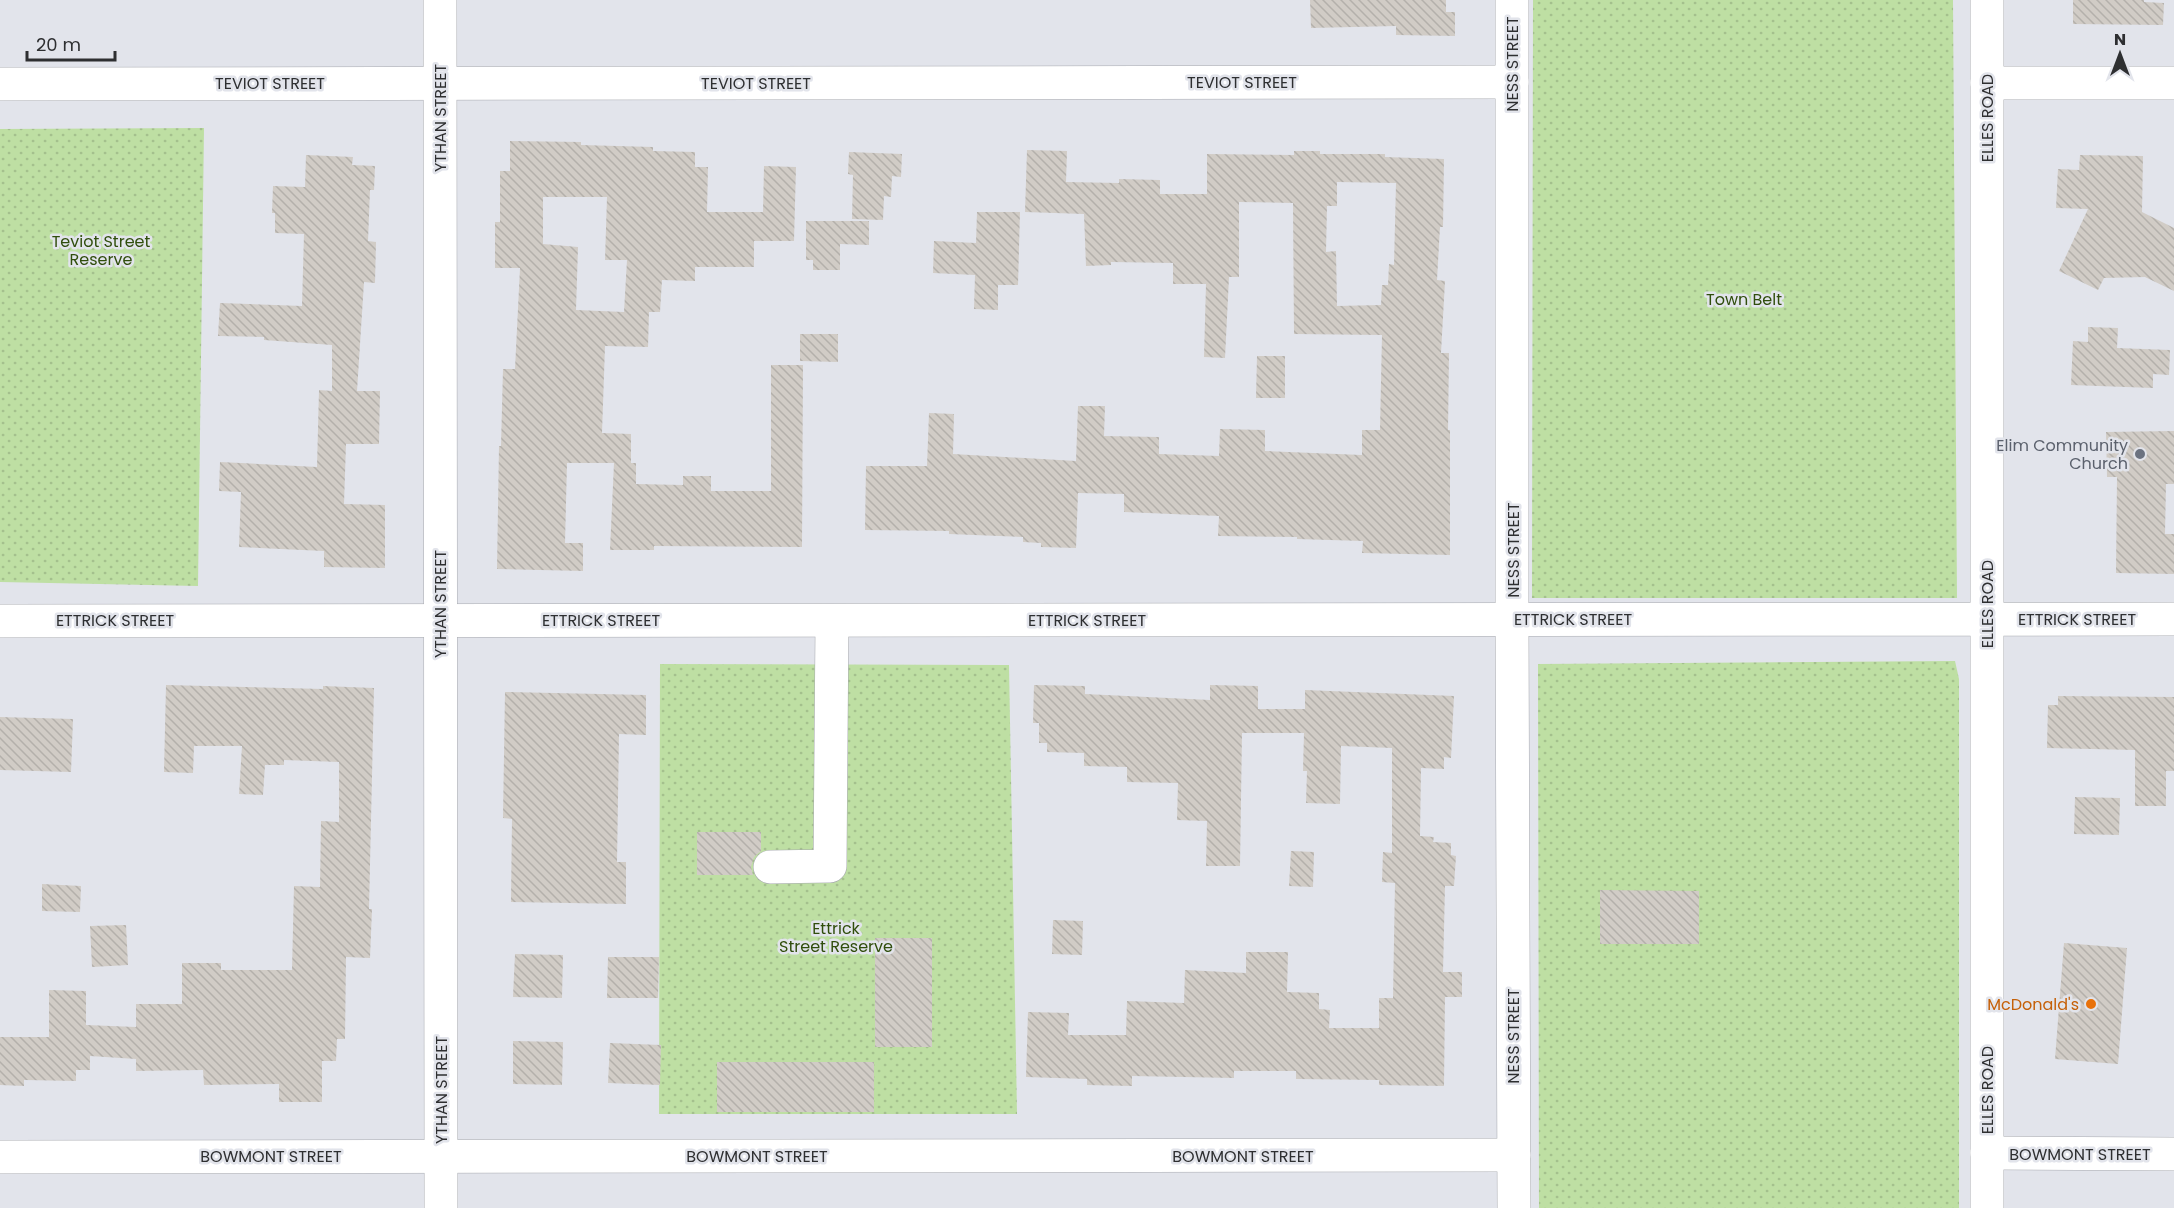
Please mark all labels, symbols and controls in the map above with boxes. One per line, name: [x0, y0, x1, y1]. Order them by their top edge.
street label: NESS STREET: [1501, 16, 1524, 112]
scale bar: [27, 24, 116, 62]
north arrow: [2090, 24, 2150, 84]
text: N: [2114, 28, 2126, 51]
text: 20 m: [36, 32, 81, 57]
street label: YTHAN STREET: [429, 64, 452, 172]
street label: TEVIOT STREET: [1187, 71, 1297, 94]
street label: TEVIOT STREET: [215, 72, 325, 95]
street label: TEVIOT STREET: [701, 72, 811, 95]
street label: ELLES ROAD: [1976, 74, 1999, 162]
park label: Teviot Street Reserve: [52, 230, 151, 271]
park label: Town Belt: [1706, 288, 1782, 311]
place label: Elim Community Church: [1996, 434, 2128, 475]
marker: Elim Community Church: [2133, 447, 2147, 461]
street label: NESS STREET: [1502, 502, 1525, 598]
street label: YTHAN STREET: [429, 550, 452, 658]
street label: ELLES ROAD: [1976, 560, 1999, 648]
street label: ETTRICK STREET: [1514, 608, 1632, 631]
street label: ETTRICK STREET: [2018, 608, 2136, 631]
street label: ETTRICK STREET: [56, 609, 174, 632]
street label: ETTRICK STREET: [542, 609, 660, 632]
street label: ETTRICK STREET: [1028, 609, 1146, 632]
park label: Ettrick Street Reserve: [779, 917, 893, 958]
street label: NESS STREET: [1502, 988, 1525, 1084]
place label: McDonald's: [1987, 993, 2079, 1016]
marker: McDonald's: [2084, 997, 2098, 1011]
street label: YTHAN STREET: [430, 1036, 453, 1144]
street label: ELLES ROAD: [1976, 1046, 1999, 1134]
street label: BOWMONT STREET: [2009, 1143, 2151, 1166]
street label: BOWMONT STREET: [200, 1145, 342, 1168]
street label: BOWMONT STREET: [686, 1145, 828, 1168]
street label: BOWMONT STREET: [1172, 1145, 1314, 1168]

